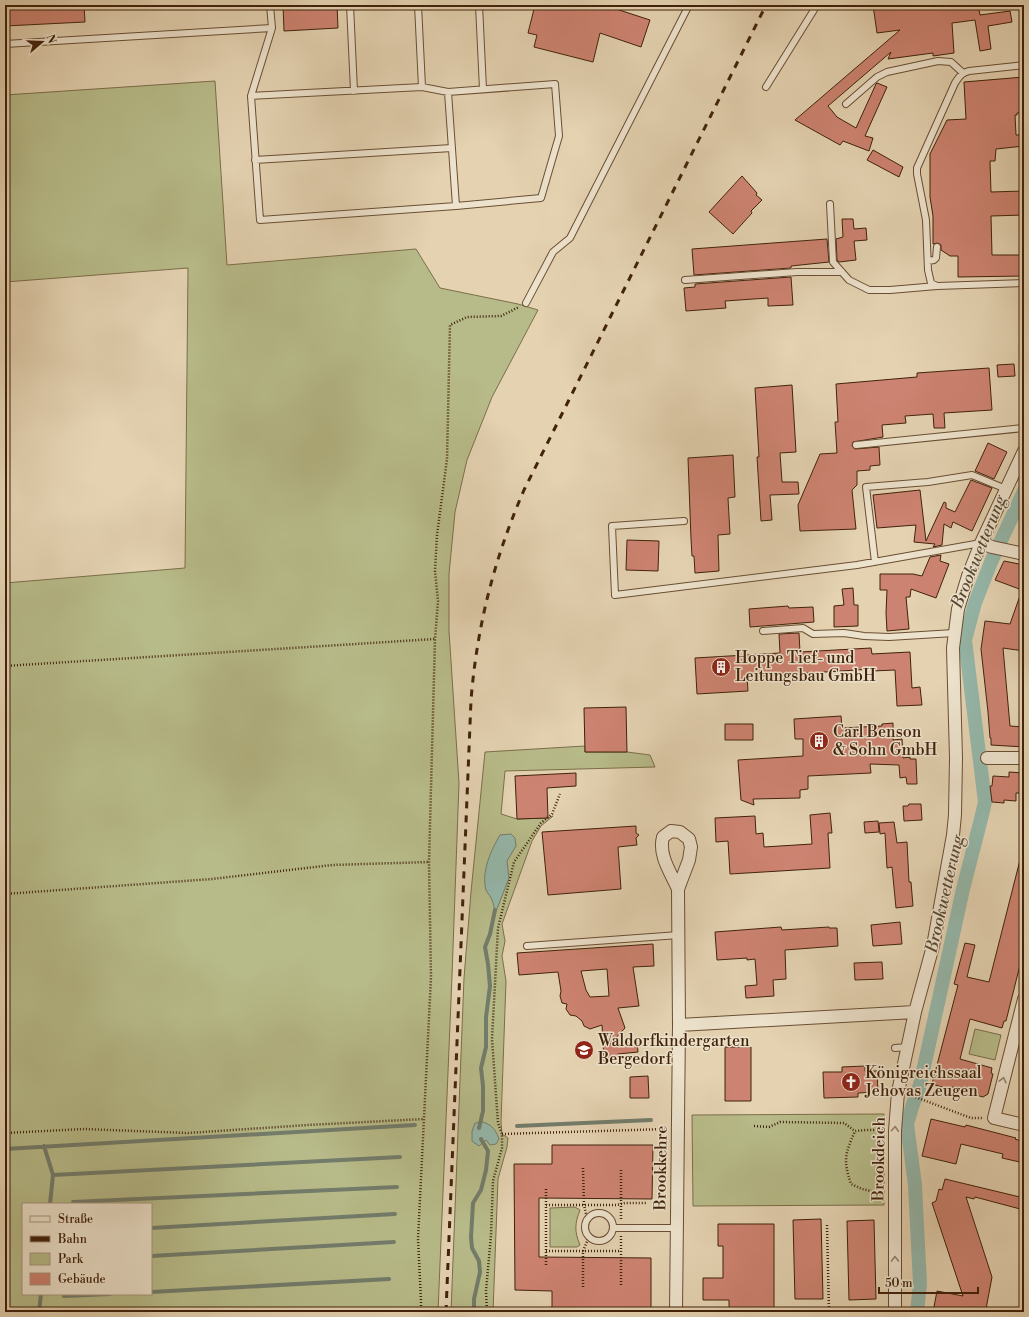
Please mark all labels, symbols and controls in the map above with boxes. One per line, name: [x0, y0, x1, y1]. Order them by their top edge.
north arrow: [22, 22, 62, 62]
text: N: [42, 33, 59, 46]
water label: Brookwetterung: [946, 491, 1012, 613]
place label: Hoppe Tief- und Leitungsbau GmbH: [735, 648, 876, 686]
building icon: Hoppe Tief- und Leitungsbau GmbH: [710, 656, 732, 678]
place label: Carl Benson & Sohn GmbH: [833, 722, 938, 760]
building icon: Carl Benson & Sohn GmbH: [808, 730, 830, 752]
water label: Brookwetterung: [921, 832, 970, 956]
place label: Waldorfkindergarten Bergedorf: [597, 1031, 750, 1069]
school or university icon: Waldorfkindergarten Bergedorf: [573, 1039, 595, 1061]
place label: Königreichssaal Jehovas Zeugen: [864, 1063, 982, 1101]
church icon: Königreichssaal Jehovas Zeugen: [840, 1071, 862, 1093]
one-way arrow: [998, 1077, 1007, 1084]
street label: Brookdeich: [868, 1116, 890, 1202]
street label: Brookkehre: [650, 1125, 672, 1212]
one-way arrow: [890, 1126, 899, 1132]
legend: [22, 1203, 152, 1295]
text: Straße: [58, 1212, 93, 1227]
text: Bahn: [57, 1232, 87, 1247]
text: Park: [58, 1252, 84, 1267]
one-way arrow: [891, 1256, 899, 1262]
scale bar: [879, 1269, 978, 1295]
text: Gebäude: [58, 1272, 106, 1287]
text: 50 m: [885, 1276, 913, 1291]

